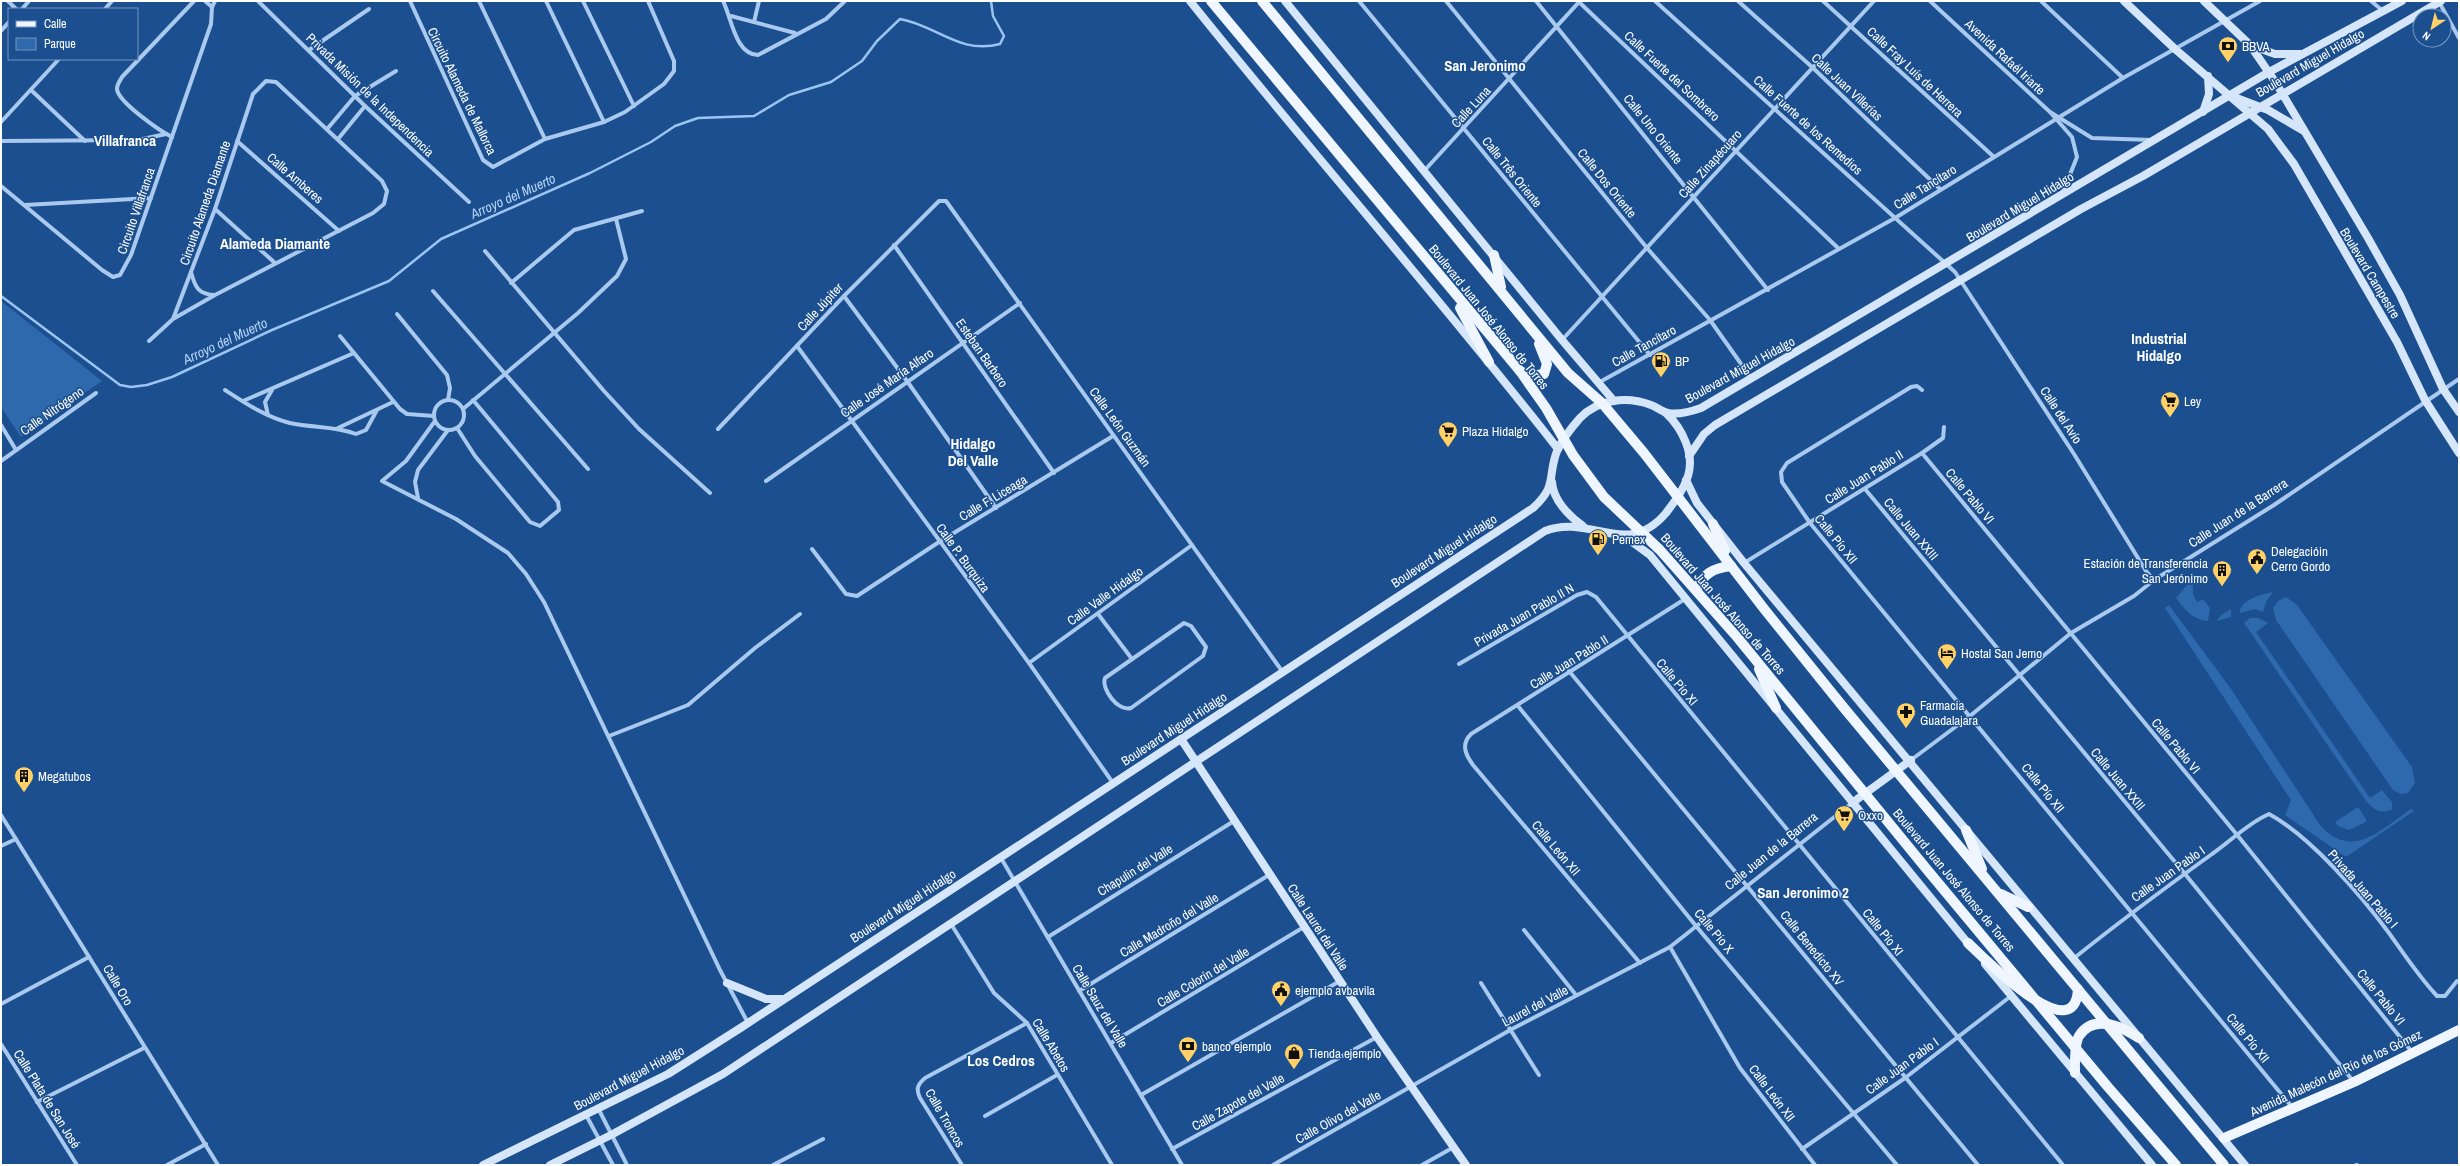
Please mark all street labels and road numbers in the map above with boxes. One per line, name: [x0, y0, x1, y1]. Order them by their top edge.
street label: Avenida Rafaél Iriarte: [1961, 15, 2049, 99]
street label: Calle Fray Luís de Herrera: [1863, 23, 1967, 121]
street label: Circuito Alameda de Mallorca: [424, 24, 500, 158]
street label: Boulevard Miguel Hidalgo: [2253, 25, 2367, 101]
street label: Calle Fuerte del Sombrero: [1620, 27, 1724, 125]
street label: Privada Misión de la Independencia: [302, 29, 438, 161]
street label: Calle Juan Villerías: [1808, 50, 1886, 124]
street label: Calle Fuerte de los Remedios: [1750, 72, 1866, 178]
street label: Calle Luna: [1447, 83, 1495, 131]
street label: Calle Uno Oriente: [1620, 90, 1686, 168]
street label: Calle Zinapécuaro: [1675, 126, 1746, 202]
street label: Calle Três Oriente: [1478, 133, 1546, 211]
street label: Circuito Alameda Diamante: [176, 138, 234, 268]
street label: Calle Dos Oriente: [1574, 145, 1640, 221]
street label: Calle Amberes: [263, 149, 327, 207]
street label: Calle Tancítaro: [1890, 161, 1960, 213]
street label: Circuito Villafranca: [113, 165, 159, 257]
street label: Boulevard Miguel Hidalgo: [1963, 168, 2077, 246]
street label: Boulevard Campestre: [2336, 224, 2404, 322]
street label: Boulevard Juan José Alonso de Torres: [1425, 241, 1553, 393]
street label: Calle Júpiter: [793, 279, 847, 335]
street label: Esteban Barbero: [952, 315, 1012, 391]
street label: Calle Tancítaro: [1609, 321, 1679, 371]
street label: Boulevard Miguel Hidalgo: [1682, 333, 1798, 407]
street label: Calle José María Alfaro: [837, 344, 937, 422]
street label: Calle Nitrógeno: [17, 383, 87, 439]
street label: Calle del Avío: [2036, 383, 2086, 447]
street label: Calle León Guzmán: [1085, 384, 1155, 470]
street label: Calle Juan Pablo II: [1822, 446, 1906, 508]
street label: Calle Pablo VI: [1942, 465, 1998, 527]
street label: Calle F. Liceaga: [956, 471, 1030, 525]
street label: Calle Juan de la Barrera: [2185, 475, 2291, 551]
street label: Calle Juan XXIII: [1880, 494, 1942, 564]
street label: Boulevard Miguel Hidalgo: [1388, 510, 1500, 592]
street label: Calle Pío XII: [1811, 511, 1861, 567]
street label: Calle P. Burquiza: [932, 520, 994, 596]
street label: Boulevard Juan José Alonso de Torres: [1657, 530, 1789, 678]
street label: Calle Valle Hidalgo: [1064, 563, 1146, 629]
street label: Privada Juan Pablo II N: [1471, 579, 1577, 651]
street label: Calle Juan Pablo II: [1527, 631, 1611, 693]
street label: Calle Pío XI: [1652, 655, 1702, 709]
street label: Boulevard Miguel Hidalgo: [1118, 688, 1230, 770]
street label: Calle Pablo VI: [2148, 715, 2204, 777]
street label: Calle Juan XXIII: [2087, 744, 2149, 814]
street label: Calle Pío XII: [2018, 760, 2068, 816]
street label: Boulevard Juan José Alonso de Torres: [1889, 805, 2019, 955]
street label: Calle Juan de la Barrera: [1721, 808, 1821, 894]
street label: Calle León XII: [1528, 817, 1584, 879]
street label: Chapulin del Valle: [1094, 840, 1176, 900]
street label: Calle Juan Pablo I: [2128, 842, 2208, 906]
street label: Privada Juan Pablo I: [2324, 846, 2402, 932]
street label: Boulevard Miguel Hidalgo: [847, 865, 959, 947]
street label: Calle Laurel del Valle: [1284, 880, 1352, 974]
street label: Calle Madroño del Valle: [1116, 889, 1222, 961]
street label: Calle Pío X: [1690, 905, 1738, 958]
street label: Calle Pío XI: [1859, 905, 1907, 959]
street label: Calle Benedicto XV: [1776, 907, 1848, 989]
street label: Calle Colorín del Valle: [1154, 943, 1252, 1011]
street label: Calle Oro: [99, 961, 137, 1009]
street label: Calle Sauz del Valle: [1068, 961, 1132, 1051]
street label: Calle Pablo VI: [2353, 965, 2409, 1029]
street label: Laurel del Valle: [1499, 981, 1571, 1031]
street label: Calle Pío XII: [2223, 1010, 2273, 1066]
street label: Calle Abetos: [1028, 1015, 1074, 1075]
street label: Avenida Malecón del Río de los Gómez: [2246, 1026, 2425, 1121]
street label: Calle Juan Pablo I: [1862, 1034, 1942, 1098]
street label: Boulevard Miguel Hidalgo: [571, 1042, 687, 1114]
street label: Calle Plata de San José: [10, 1046, 84, 1152]
street label: Calle León XII: [1745, 1061, 1799, 1125]
street label: Calle Zapote del Valle: [1189, 1069, 1287, 1135]
street label: Calle Troncos: [921, 1086, 969, 1150]
street label: Calle Olivo del Valle: [1292, 1086, 1384, 1148]

